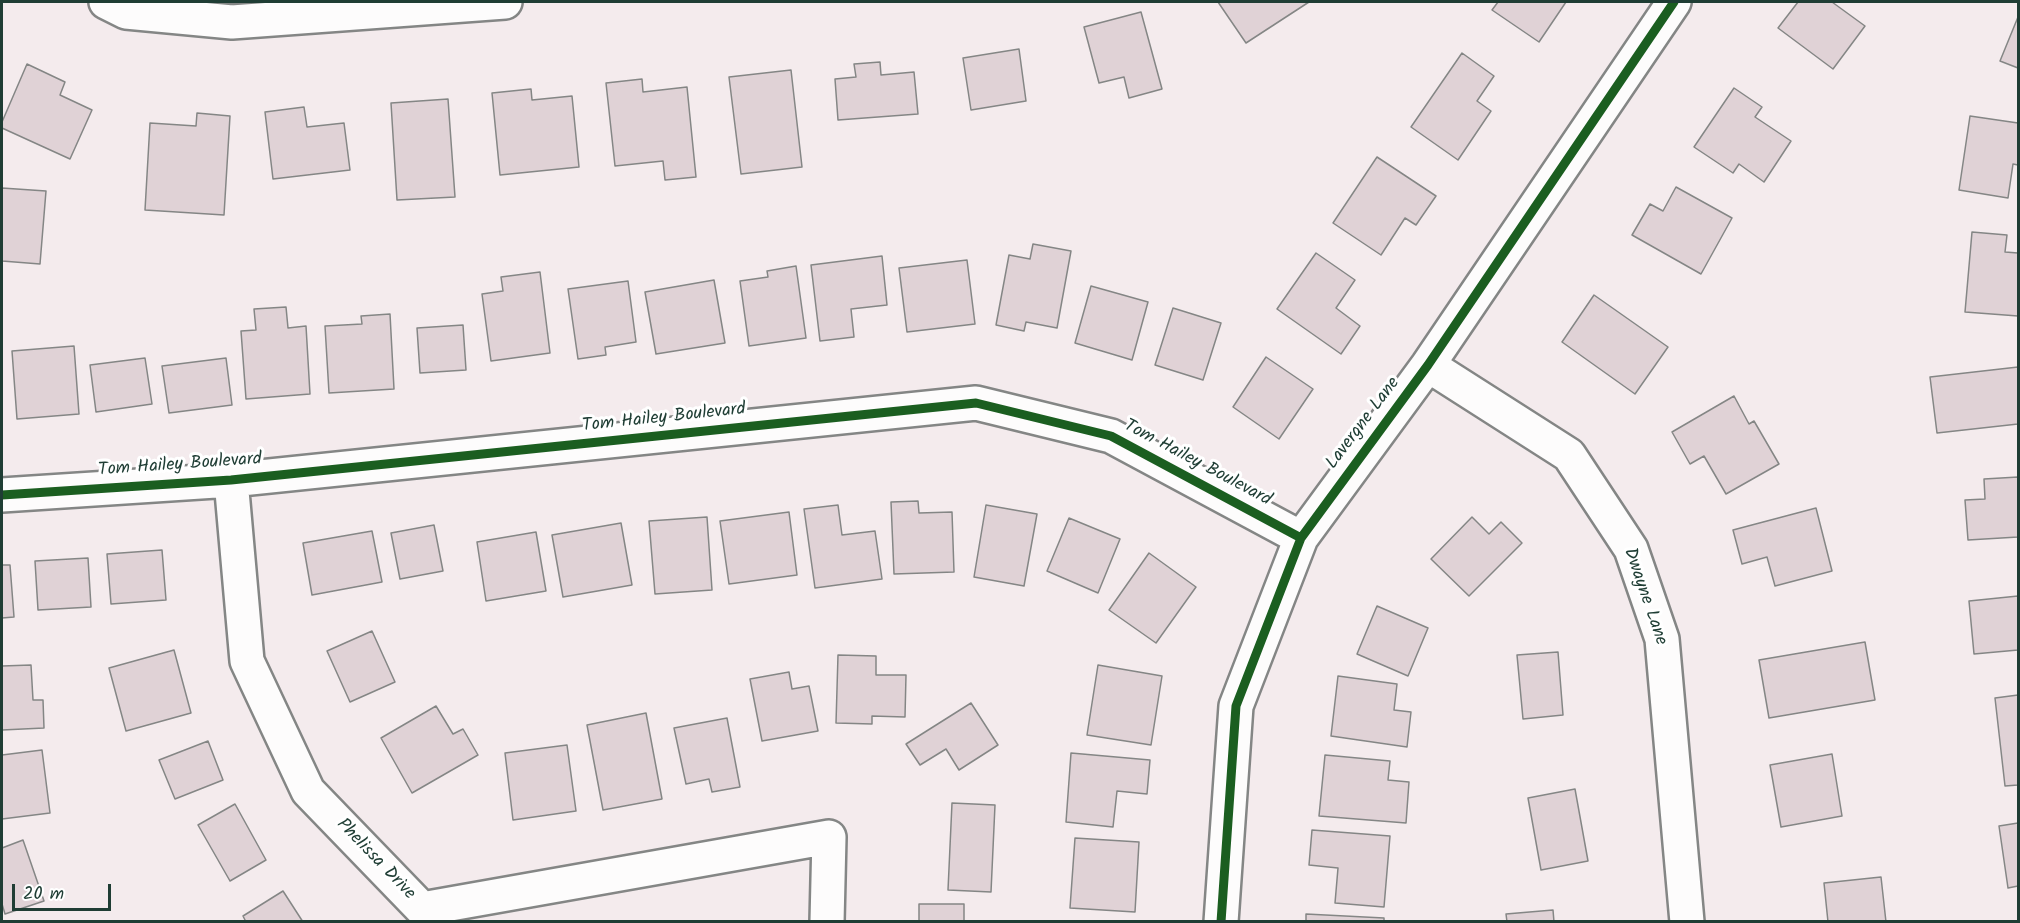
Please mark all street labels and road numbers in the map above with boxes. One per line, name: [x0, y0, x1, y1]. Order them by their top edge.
street label: Lavergne Lane: [1322, 374, 1406, 474]
street label: Tom Hailey Boulevard: [581, 400, 747, 438]
street label: Tom Hailey Boulevard: [1120, 416, 1274, 512]
street label: Tom Hailey Boulevard: [97, 450, 263, 482]
street label: Dwayne Lane: [1617, 546, 1671, 648]
street label: Phelissa Drive: [331, 815, 419, 905]

